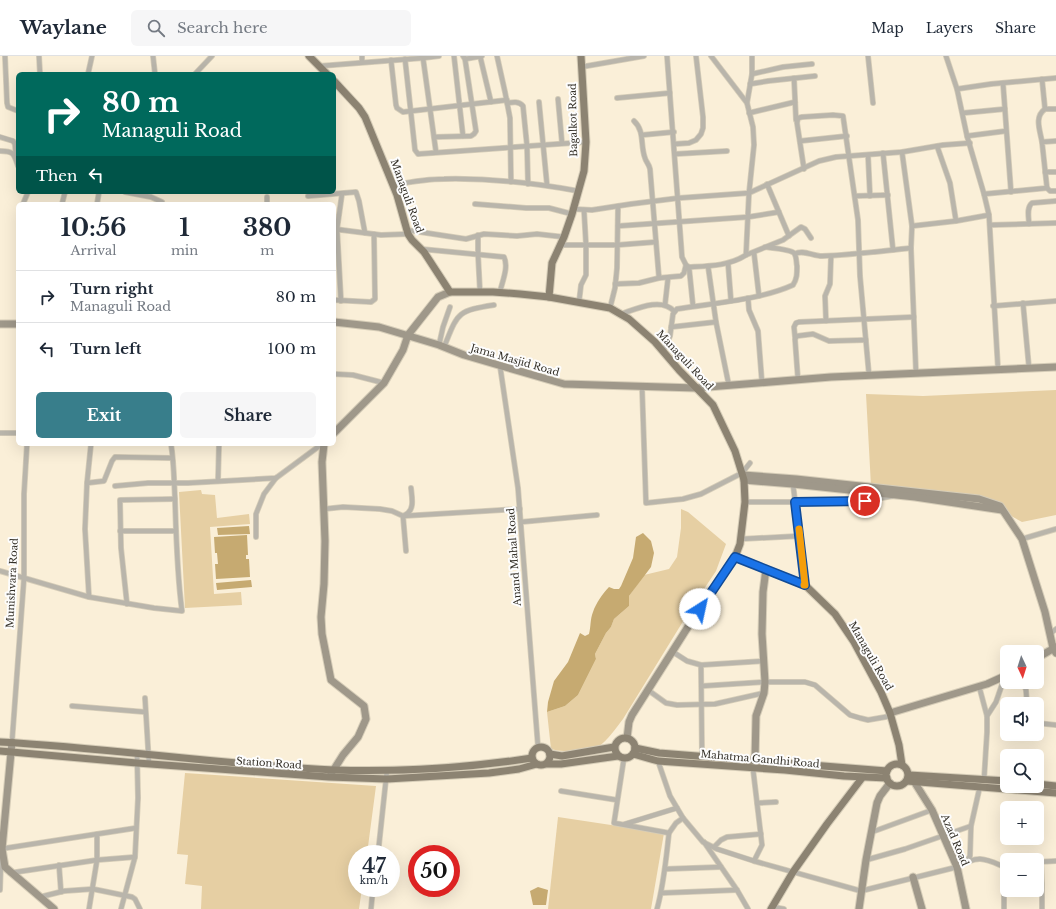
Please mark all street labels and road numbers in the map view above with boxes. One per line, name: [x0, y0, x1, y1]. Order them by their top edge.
street label: Bagalkot Road: [566, 83, 580, 157]
street label: Managuli Road: [388, 157, 426, 235]
street label: Managuli Road: [654, 327, 716, 393]
street label: Jama Masjid Road: [467, 341, 561, 379]
street label: Anand Mahal Road: [504, 507, 524, 607]
street label: Munishvara Road: [3, 537, 21, 628]
street label: Managuli Road: [846, 619, 896, 693]
street label: Mahatma Gandhi Road: [700, 747, 820, 771]
street label: Station Road: [236, 754, 303, 772]
street label: Azad Road: [938, 811, 972, 868]

